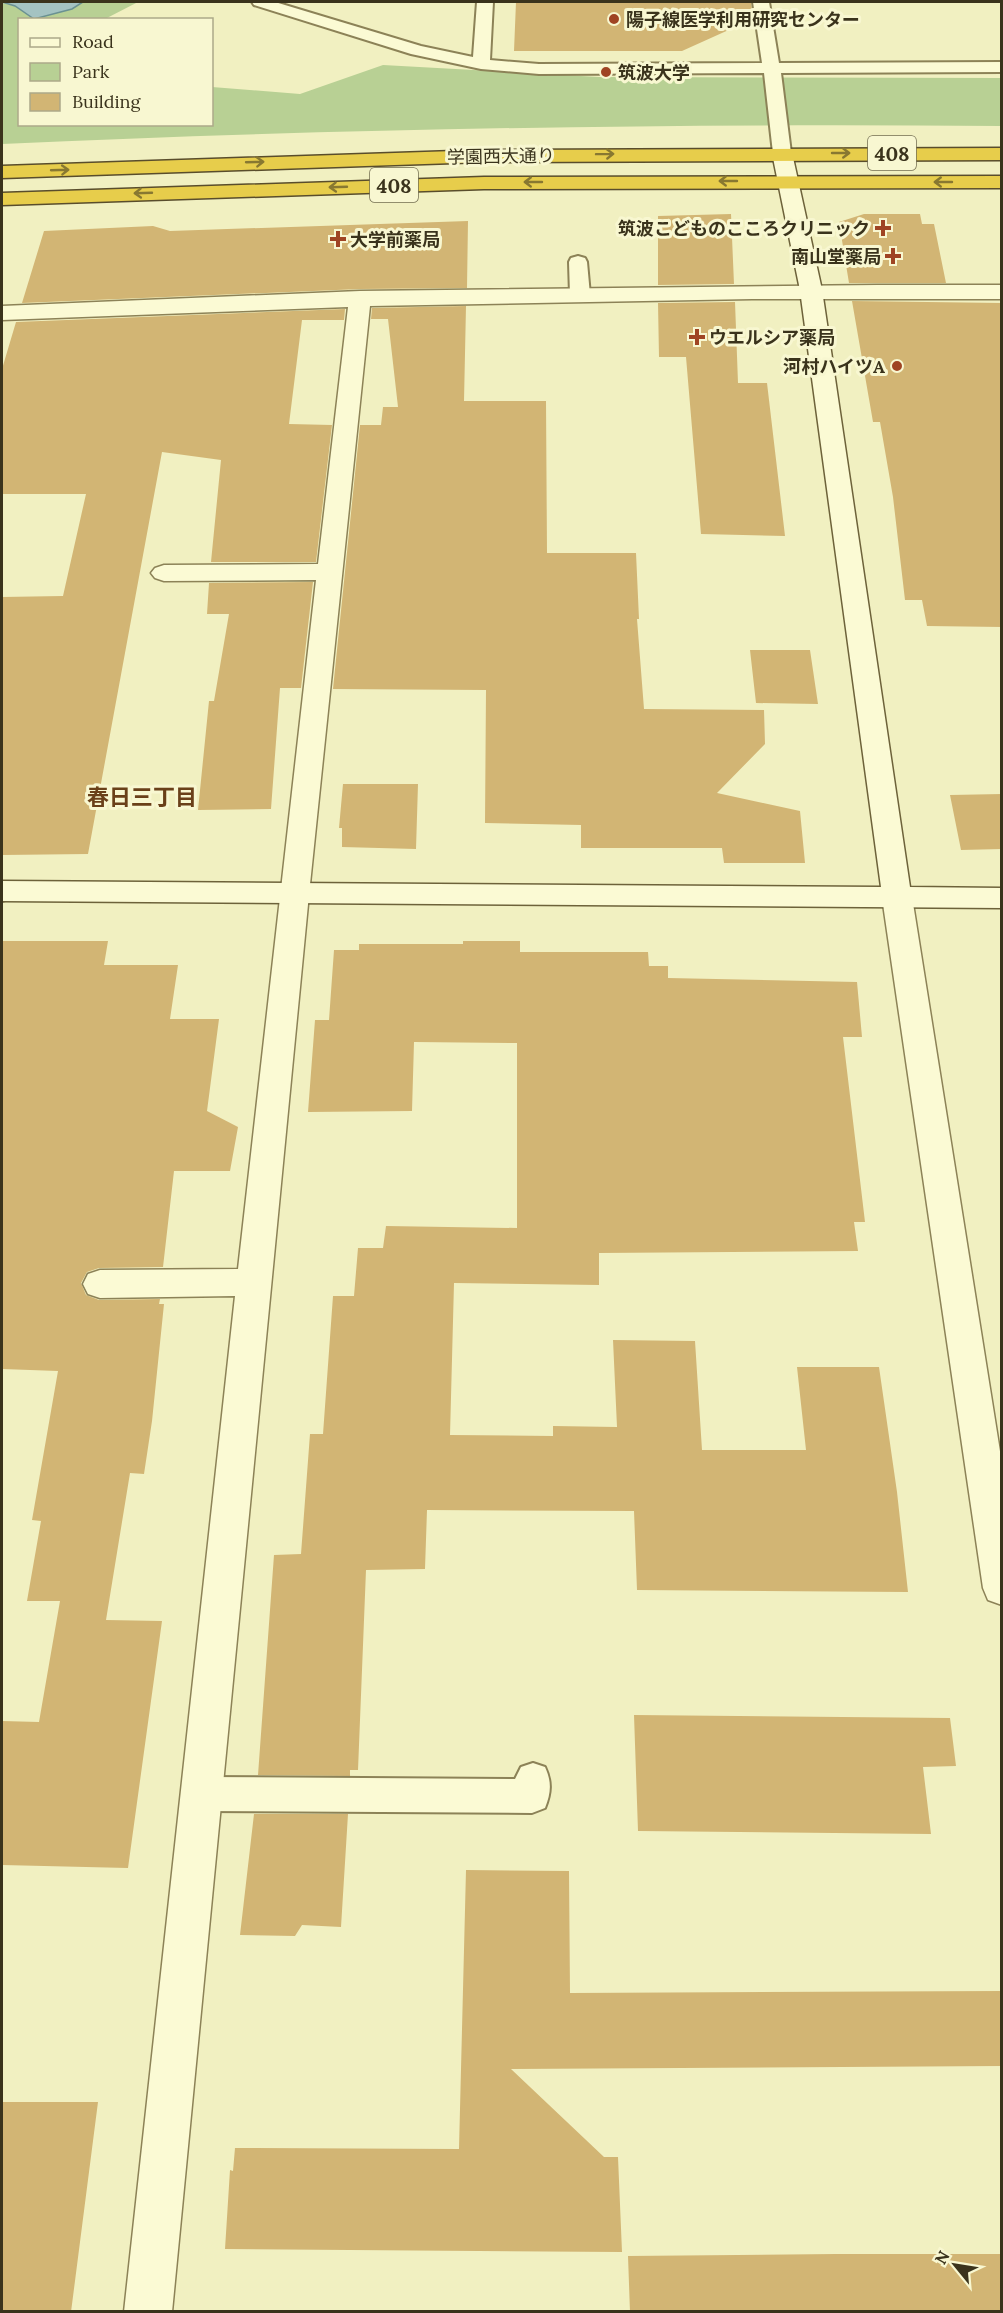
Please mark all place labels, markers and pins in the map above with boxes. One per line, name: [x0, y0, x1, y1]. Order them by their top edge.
place label: 陽子線医学利用研究センター: [626, 8, 860, 31]
marker: 陽子線医学利用研究センター: [607, 12, 621, 26]
place label: 筑波大学: [618, 61, 690, 84]
marker: 筑波大学: [599, 65, 613, 79]
place label: 筑波こどものこころクリニック: [618, 217, 870, 240]
marker: 筑波こどものこころクリニック: [874, 219, 892, 237]
place label: 大学前薬局: [350, 228, 440, 251]
marker: 大学前薬局: [331, 232, 345, 246]
place label: 南山堂薬局: [791, 245, 881, 268]
marker: 南山堂薬局: [886, 249, 900, 263]
place label: ウエルシア薬局: [709, 326, 835, 349]
marker: ウエルシア薬局: [690, 330, 704, 344]
place label: 河村ハイツA: [783, 355, 885, 378]
marker: 河村ハイツA: [890, 359, 904, 373]

